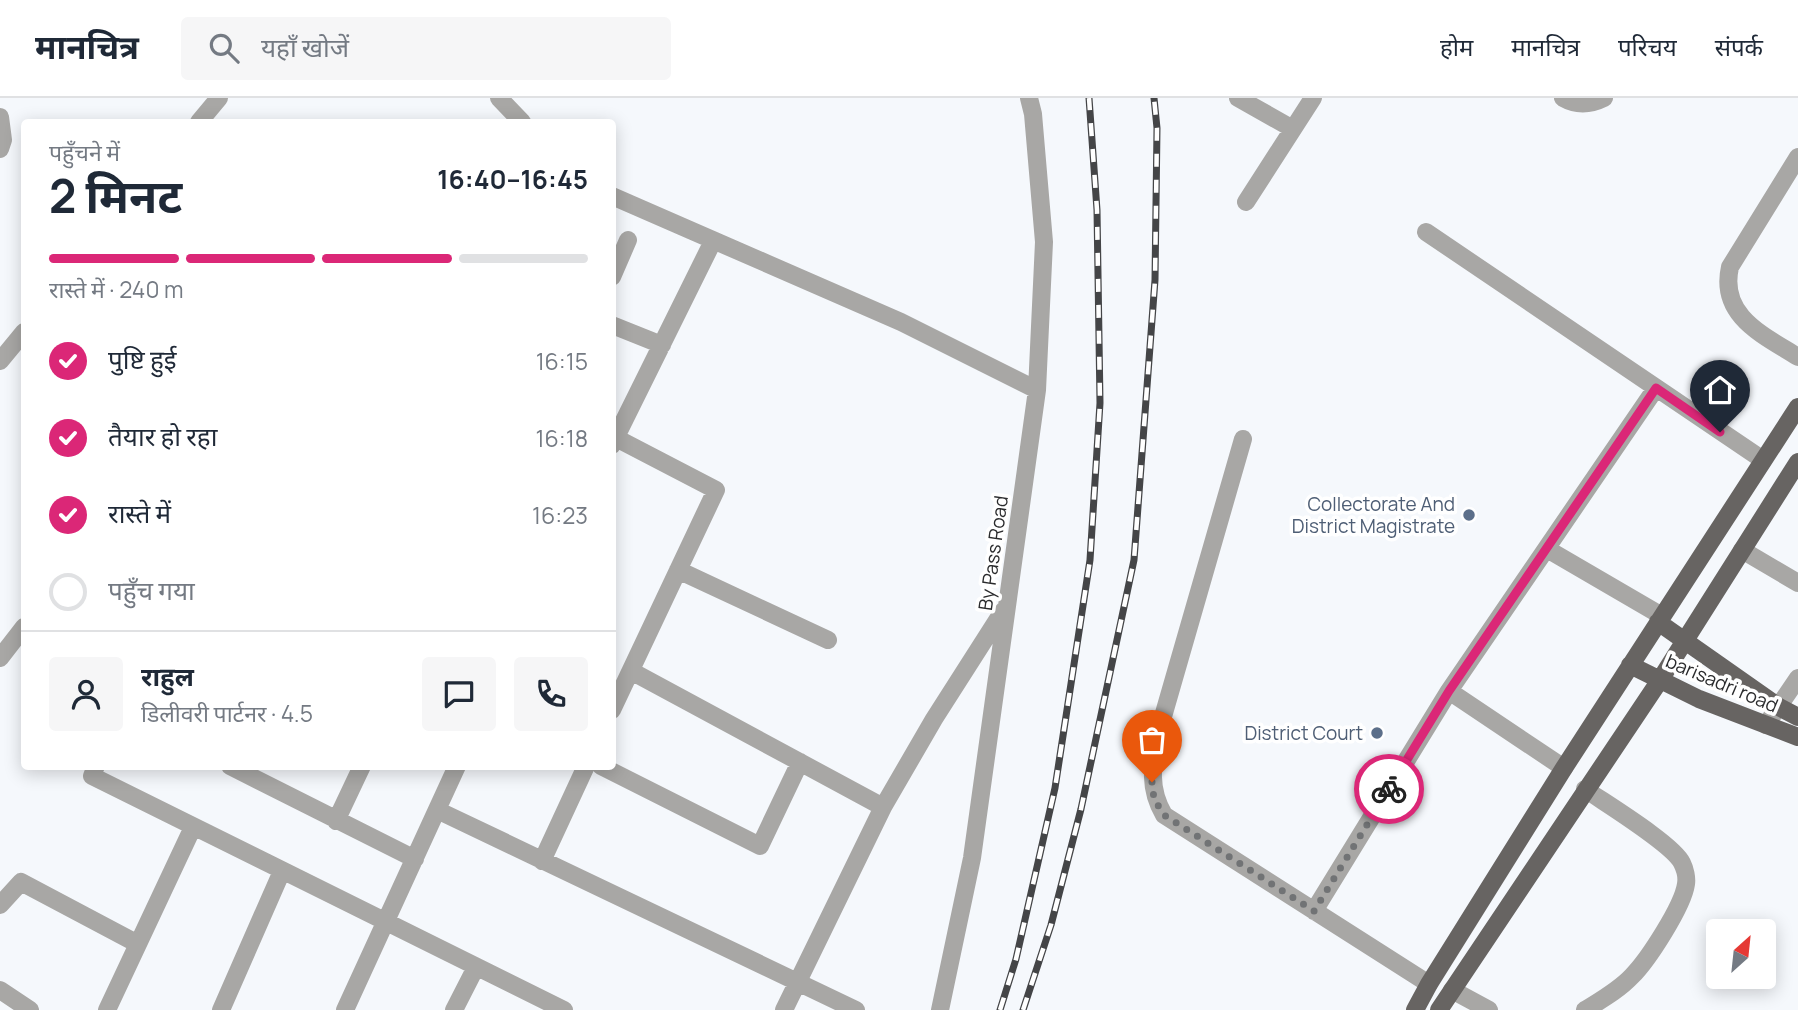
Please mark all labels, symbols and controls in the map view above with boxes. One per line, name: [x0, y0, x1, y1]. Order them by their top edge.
search box: [181, 17, 671, 80]
text: मानचित्र: [35, 24, 139, 69]
icon: search: [205, 29, 243, 67]
text: यहाँ खोजें: [261, 29, 349, 65]
text: होम: [1440, 30, 1473, 63]
text: मानचित्र: [1511, 30, 1580, 63]
text: परिचय: [1618, 30, 1677, 63]
text: संपर्क: [1715, 30, 1763, 63]
text: पहुँचने में: [49, 136, 120, 168]
text: 16:40–16:45: [437, 161, 588, 197]
text: 2 मिनट: [49, 164, 182, 227]
text: रास्ते में · 240 m: [49, 273, 184, 305]
text: पुष्टि हुई: [108, 341, 176, 377]
icon: check: [49, 342, 87, 380]
text: 16:15: [536, 345, 588, 377]
pin: [1690, 360, 1750, 432]
icon: home: [1701, 371, 1739, 409]
text: तैयार हो रहा: [108, 418, 217, 454]
icon: check: [49, 419, 87, 457]
text: 16:18: [536, 422, 588, 454]
place label: Collectorate And District Magistrate: [1292, 491, 1455, 539]
street label: By Pass Road: [972, 494, 1014, 612]
text: रास्ते में: [108, 495, 171, 531]
icon: check: [49, 496, 87, 534]
text: 16:23: [532, 499, 588, 531]
marker: Collectorate And District Magistrate: [1461, 507, 1477, 523]
text: पहुँच गया: [108, 572, 195, 608]
street label: barisadri road: [1662, 648, 1782, 718]
button: person: [49, 657, 123, 731]
button: chat: [422, 657, 496, 731]
button: phone: [514, 657, 588, 731]
text: राहुल: [141, 658, 194, 694]
text: डिलीवरी पार्टनर · 4.5: [141, 697, 313, 729]
pin: [1122, 710, 1182, 782]
place label: District Court: [1244, 720, 1363, 746]
icon: bag: [1133, 721, 1171, 759]
marker: District Court: [1369, 725, 1385, 741]
courier: [1354, 754, 1424, 824]
icon: bike: [1370, 770, 1408, 808]
north arrow: [1706, 919, 1776, 989]
map controls: [1706, 919, 1776, 989]

